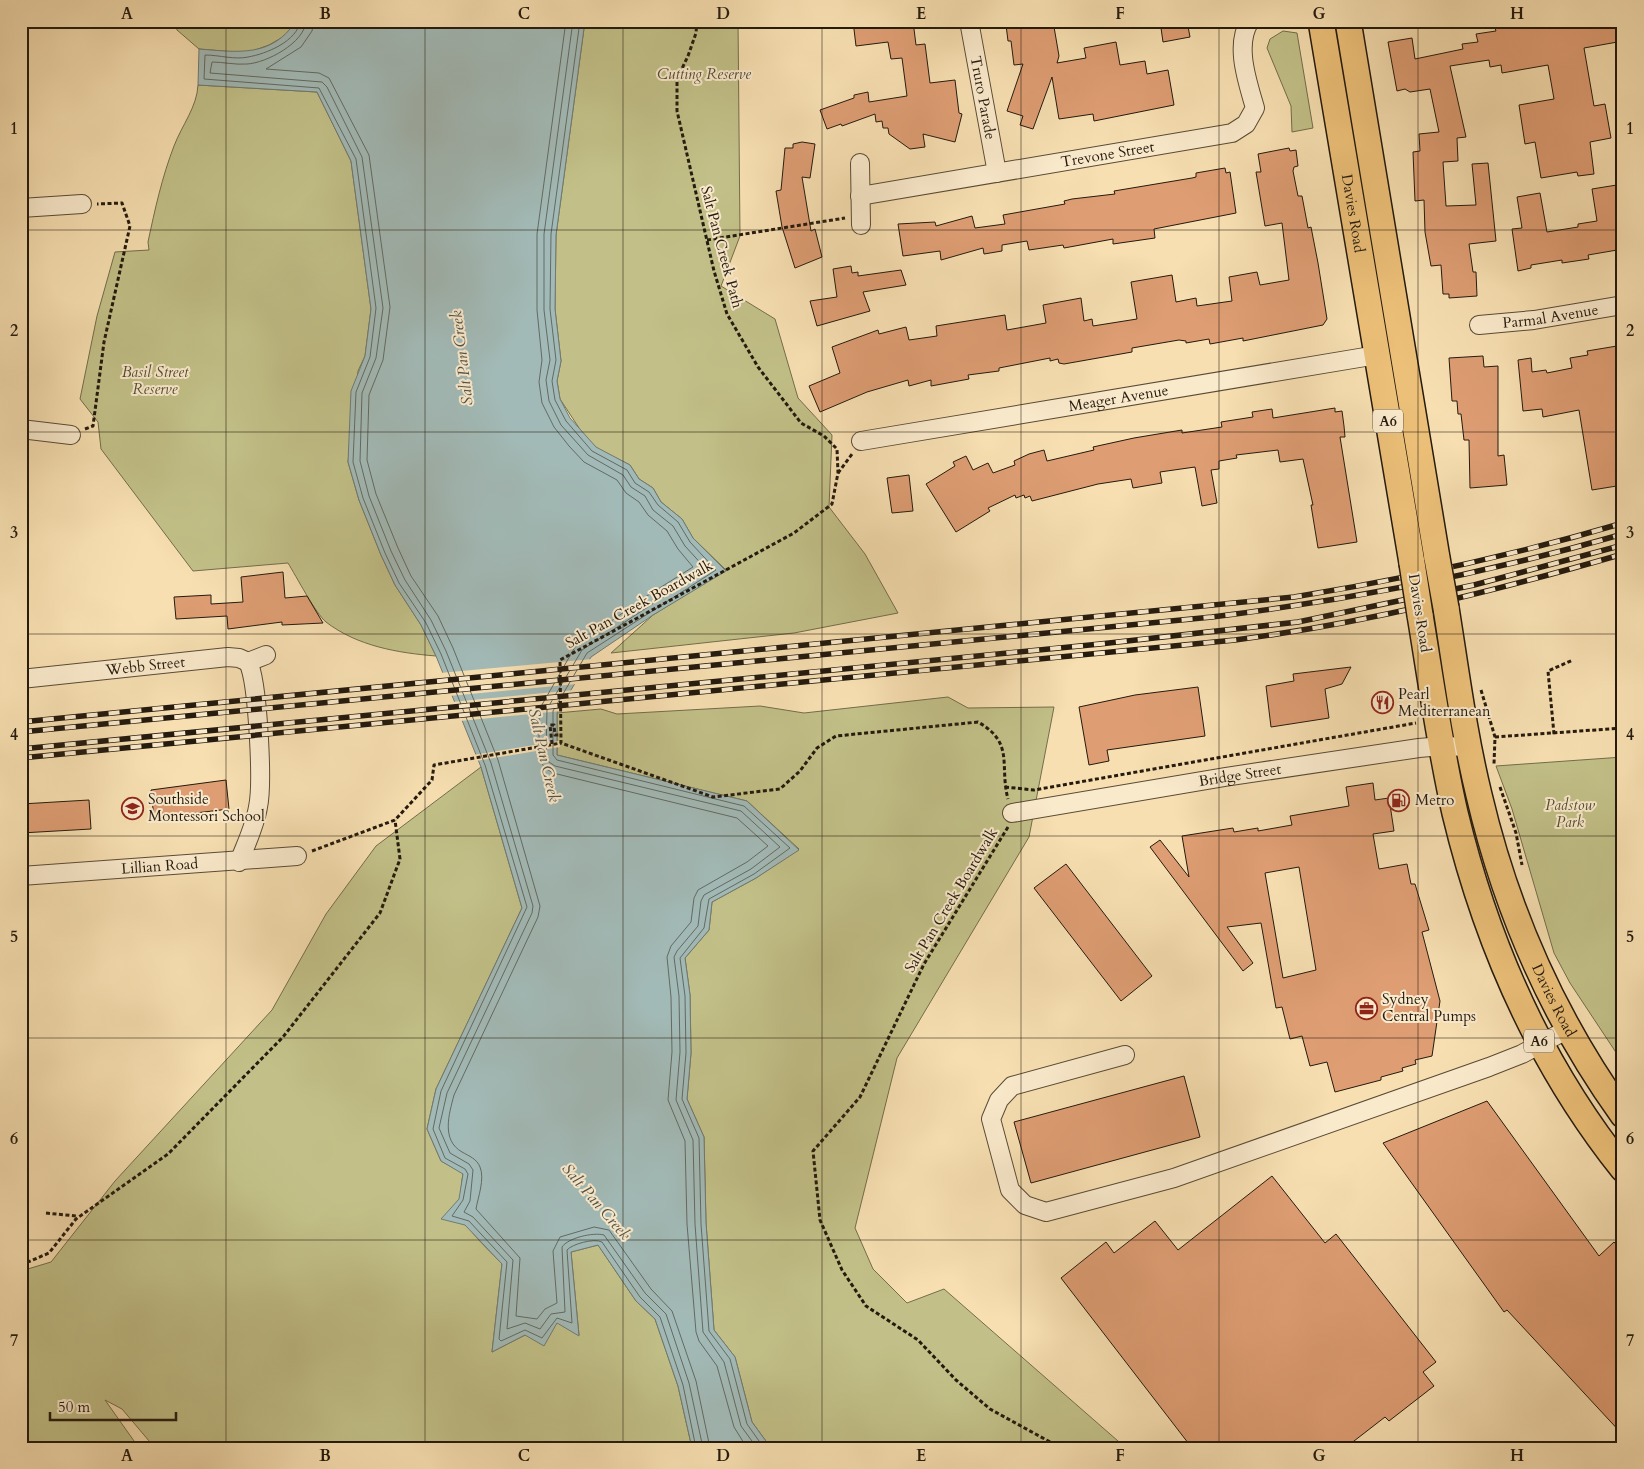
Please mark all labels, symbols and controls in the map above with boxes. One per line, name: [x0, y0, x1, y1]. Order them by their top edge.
text: A: [121, 3, 133, 25]
text: B: [319, 3, 331, 25]
text: C: [518, 3, 530, 25]
text: D: [716, 3, 730, 25]
text: E: [916, 3, 926, 25]
text: F: [1115, 3, 1125, 25]
text: G: [1312, 3, 1326, 25]
text: H: [1510, 3, 1524, 25]
street label: Truro Parade: [966, 54, 1001, 141]
park label: Cutting Reserve: [657, 64, 751, 84]
text: 1: [10, 118, 18, 140]
text: 1: [1626, 118, 1634, 140]
street label: Trevone Street: [1059, 136, 1156, 172]
street label: Davies Road: [1337, 173, 1370, 254]
street label: Salt Pan Creek Path: [696, 184, 748, 311]
street label: Parmal Avenue: [1502, 299, 1600, 333]
water label: Salt Pan Creek: [445, 309, 479, 407]
text: 2: [10, 320, 18, 342]
text: 2: [1626, 320, 1634, 342]
park label: Basil Street Reserve: [122, 362, 189, 399]
street label: Meager Avenue: [1067, 380, 1170, 416]
road number: A6: [1373, 410, 1403, 432]
text: 3: [10, 522, 18, 544]
text: 3: [1626, 522, 1634, 544]
street label: Salt Pan Creek Boardwalk: [562, 555, 716, 653]
street label: Davies Road: [1404, 572, 1436, 654]
street label: Webb Street: [104, 652, 186, 680]
place label: Pearl Mediterranean: [1398, 684, 1491, 721]
restaurant icon: Pearl Mediterranean: [1370, 691, 1394, 715]
water label: Salt Pan Creek: [523, 706, 565, 804]
text: 4: [10, 724, 18, 746]
text: 4: [1626, 724, 1634, 746]
street label: Bridge Street: [1197, 759, 1283, 791]
fuel station icon: Metro: [1387, 788, 1411, 812]
place label: Southside Montessori School: [148, 789, 265, 826]
place label: Metro: [1415, 790, 1454, 810]
park label: Padstow Park: [1545, 795, 1595, 832]
school or university icon: Southside Montessori School: [120, 796, 144, 820]
street label: Salt Pan Creek Boardwalk: [900, 824, 1002, 976]
street label: Lillian Road: [120, 853, 199, 879]
text: 5: [10, 926, 18, 948]
text: 5: [1626, 926, 1634, 948]
street label: Davies Road: [1527, 961, 1581, 1040]
place label: Sydney Central Pumps: [1382, 989, 1476, 1026]
office icon: Sydney Central Pumps: [1354, 996, 1378, 1020]
road number: A6: [1524, 1030, 1554, 1052]
text: 6: [10, 1128, 18, 1150]
text: 6: [1626, 1128, 1634, 1150]
water label: Salt Pan Creek: [557, 1158, 636, 1245]
text: 7: [10, 1330, 18, 1352]
text: 7: [1626, 1330, 1634, 1352]
scale bar: [50, 1389, 176, 1421]
text: 50 m: [58, 1397, 90, 1417]
text: A: [121, 1445, 133, 1467]
text: B: [319, 1445, 331, 1467]
text: C: [518, 1445, 530, 1467]
text: D: [716, 1445, 730, 1467]
text: E: [916, 1445, 926, 1467]
text: F: [1115, 1445, 1125, 1467]
text: G: [1312, 1445, 1326, 1467]
text: H: [1510, 1445, 1524, 1467]

